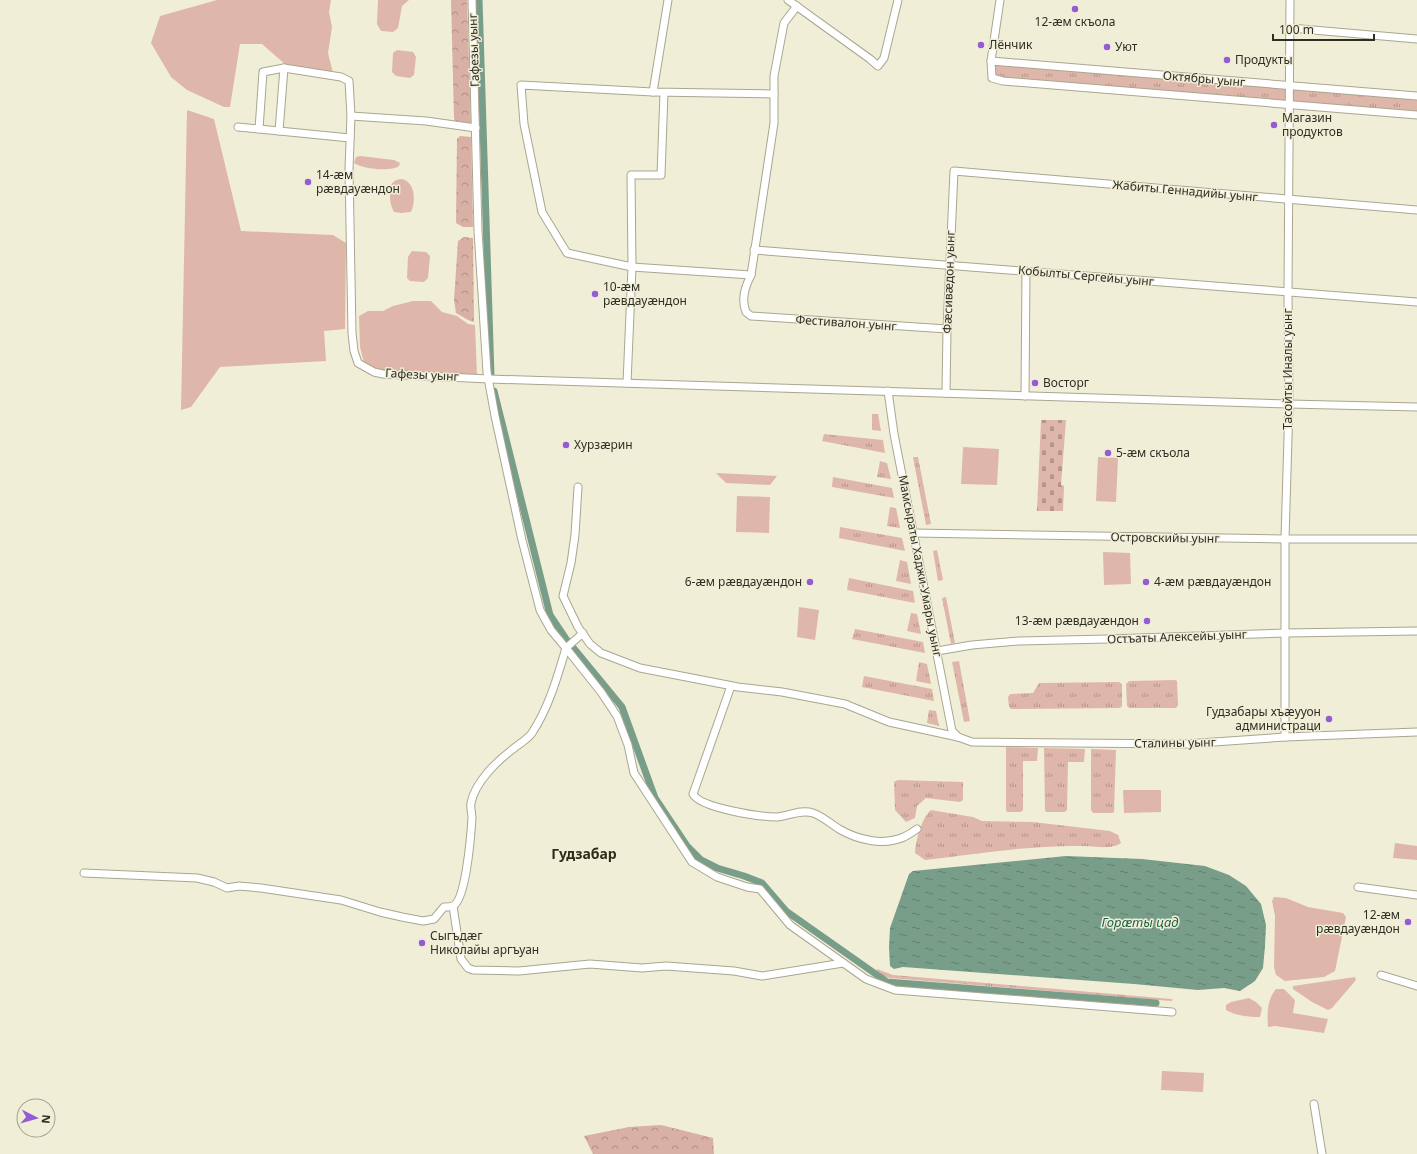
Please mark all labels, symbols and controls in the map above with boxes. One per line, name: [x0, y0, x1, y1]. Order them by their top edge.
marker: 12-æм скъола: [1070, 4, 1080, 14]
street label: Гафезы уынг: [464, 13, 483, 87]
place label: 12-æм скъола: [1035, 13, 1115, 30]
scale bar: [1273, 16, 1374, 42]
text: 100 m: [1279, 21, 1314, 38]
place label: Лёнчик: [989, 36, 1033, 53]
place label: Уют: [1115, 38, 1138, 55]
marker: Лёнчик: [976, 40, 986, 50]
marker: Уют: [1102, 42, 1112, 52]
place label: Продукты: [1235, 51, 1293, 68]
marker: Продукты: [1222, 55, 1232, 65]
street label: Октябры уынг: [1162, 66, 1246, 91]
place label: Магазин продуктов: [1282, 109, 1343, 140]
marker: Магазин продуктов: [1269, 120, 1279, 130]
place label: 14-æм рӕвдауӕндон: [316, 166, 400, 197]
street label: Жабиты Геннадийы уынг: [1112, 176, 1258, 205]
marker: 14-æм рӕвдауӕндон: [303, 177, 313, 187]
street label: Фæсивæдон уынг: [938, 230, 959, 334]
street label: Кобылты Сергейы уынг: [1017, 261, 1155, 290]
place label: 10-æм рӕвдауӕндон: [603, 278, 687, 309]
marker: 10-æм рӕвдауӕндон: [590, 289, 600, 299]
street label: Тасойты Иналы уынг: [1279, 308, 1296, 430]
street label: Фестивалон уынг: [795, 310, 897, 335]
street label: Гафезы уынг: [385, 364, 459, 385]
place label: Восторг: [1043, 374, 1089, 391]
marker: Восторг: [1030, 378, 1040, 388]
place label: Хурзæрин: [574, 436, 633, 453]
marker: Хурзæрин: [561, 440, 571, 450]
place label: 5-æм скъола: [1116, 444, 1190, 461]
marker: 5-æм скъола: [1103, 448, 1113, 458]
street label: Мамсыраты Хаджи-Умары уынг: [894, 473, 946, 658]
street label: Островскийы уынг: [1110, 528, 1220, 547]
place label: 6-æм рӕвдауӕндон: [685, 573, 802, 590]
place label: 4-æм рӕвдауӕндон: [1154, 573, 1271, 590]
marker: 6-æм рӕвдауӕндон: [805, 577, 815, 587]
marker: 4-æм рӕвдауӕндон: [1141, 577, 1151, 587]
place label: 13-æм рӕвдауӕндон: [1015, 612, 1139, 629]
marker: 13-æм рӕвдауӕндон: [1142, 616, 1152, 626]
street label: Остъаты Алексейы уынг: [1107, 626, 1247, 647]
place label: Гудзабары хъæууон администраци: [1206, 703, 1321, 734]
marker: Гудзабары хъæууон администраци: [1324, 714, 1334, 724]
street label: Сталины уынг: [1134, 733, 1216, 752]
district label: Гудзабар: [551, 844, 617, 863]
place label: 12-æм рӕвдауӕндон: [1316, 906, 1400, 937]
water label: Горӕты цад: [1101, 913, 1179, 931]
marker: 12-æм рӕвдауӕндон: [1403, 917, 1413, 927]
place label: Сыгъдæг Николайы аргъуан: [430, 927, 539, 958]
marker: Сыгъдæг Николайы аргъуан: [417, 938, 427, 948]
north arrow: [16, 1098, 56, 1138]
text: N: [39, 1114, 54, 1124]

